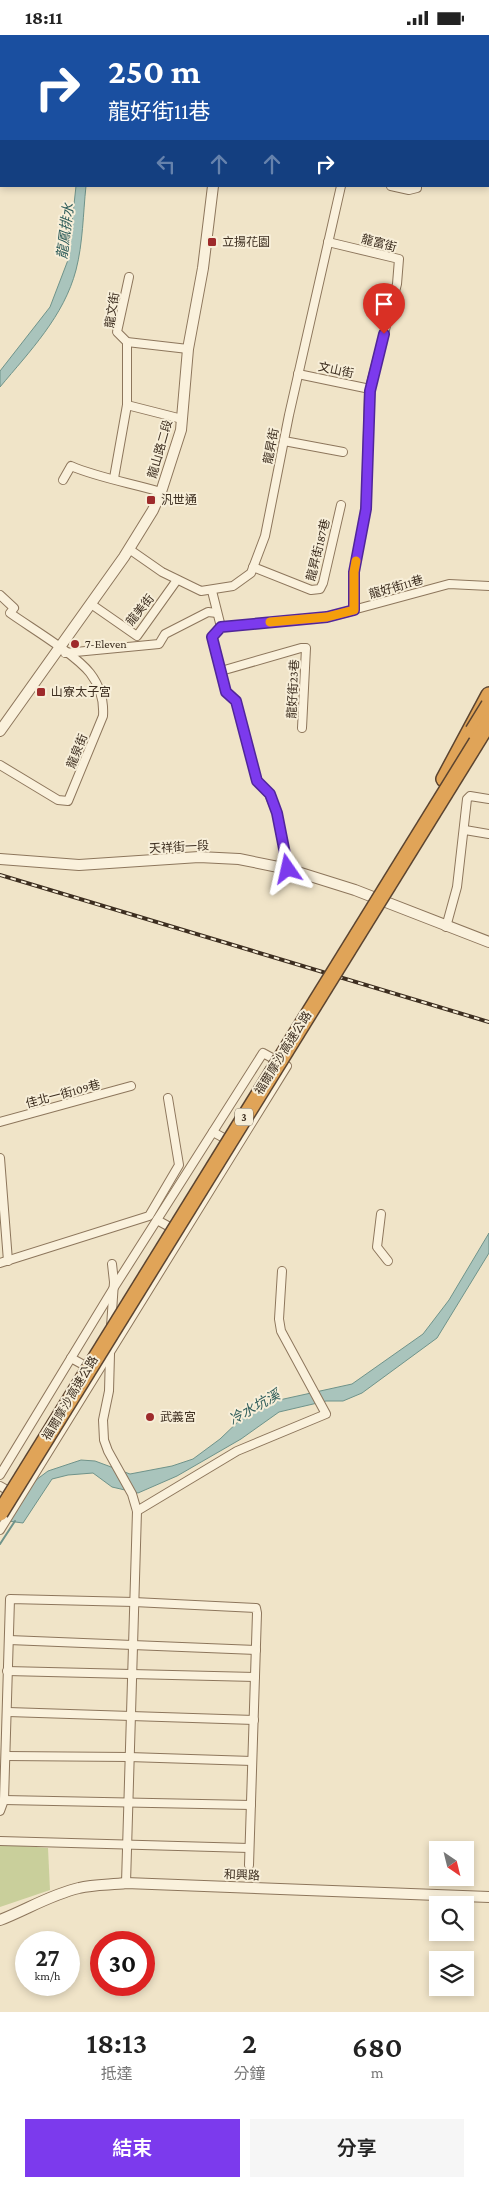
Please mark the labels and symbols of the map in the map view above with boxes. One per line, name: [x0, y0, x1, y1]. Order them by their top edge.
water label: 龍鳳排水: [54, 201, 76, 260]
street label: 龍富街: [360, 232, 398, 254]
place label: 立揚花園: [222, 235, 270, 249]
marker: 立揚花園: [206, 236, 218, 248]
pin: [363, 283, 405, 334]
street label: 龍文街: [102, 291, 122, 329]
street label: 文山街: [317, 359, 355, 381]
street label: 龍山路二段: [145, 418, 175, 480]
street label: 龍昇街: [261, 427, 281, 465]
place label: 汎世通: [161, 493, 197, 507]
marker: 汎世通: [145, 494, 157, 506]
street label: 龍昇街187巷: [304, 518, 332, 582]
street label: 龍好街11巷: [367, 573, 425, 601]
street label: 龍美街: [123, 592, 157, 628]
place label: 7-Eleven: [85, 637, 127, 651]
marker: 7-Eleven: [69, 638, 81, 650]
street label: 龍好街23巷: [284, 659, 302, 719]
place label: 山寮太子宮: [51, 685, 111, 699]
marker: 山寮太子宮: [35, 686, 47, 698]
street label: 龍泉街: [64, 732, 90, 770]
street label: 天祥街一段: [149, 838, 209, 856]
position arrow: [261, 842, 313, 894]
street label: 福爾摩沙高速公路: [252, 1009, 314, 1097]
street label: 佳北一街109巷: [24, 1077, 102, 1111]
road number: 3: [235, 1109, 253, 1125]
street label: 福爾摩沙高速公路: [39, 1353, 101, 1443]
water label: 冷水坑溪: [226, 1385, 284, 1428]
place label: 武義宮: [160, 1410, 196, 1424]
marker: 武義宮: [144, 1411, 156, 1423]
north arrow: [429, 1841, 474, 1886]
street label: 和興路: [224, 1867, 260, 1883]
speed limit sign: 30: [90, 1931, 155, 1996]

